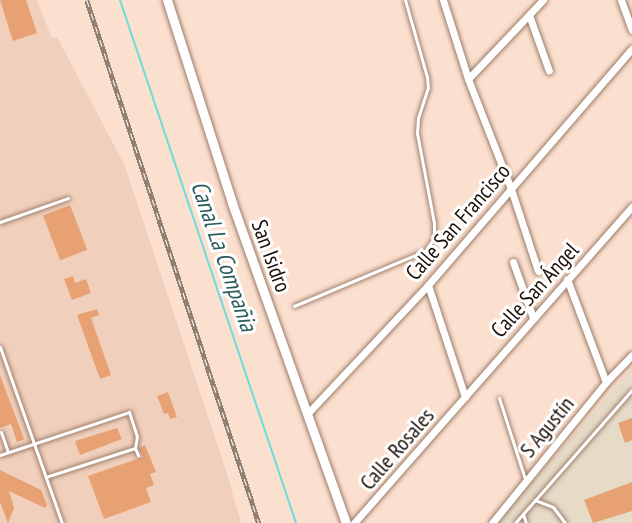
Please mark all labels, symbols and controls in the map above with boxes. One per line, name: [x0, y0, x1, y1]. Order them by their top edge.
street label: Calle San Francisco: [400, 158, 516, 286]
water label: Canal La Compañia: [185, 177, 263, 335]
street label: San Isidro: [246, 216, 296, 296]
street label: Calle San Ángel: [485, 237, 585, 343]
street label: S Agustín: [514, 391, 580, 463]
street label: Calle Rosales: [354, 403, 440, 495]

